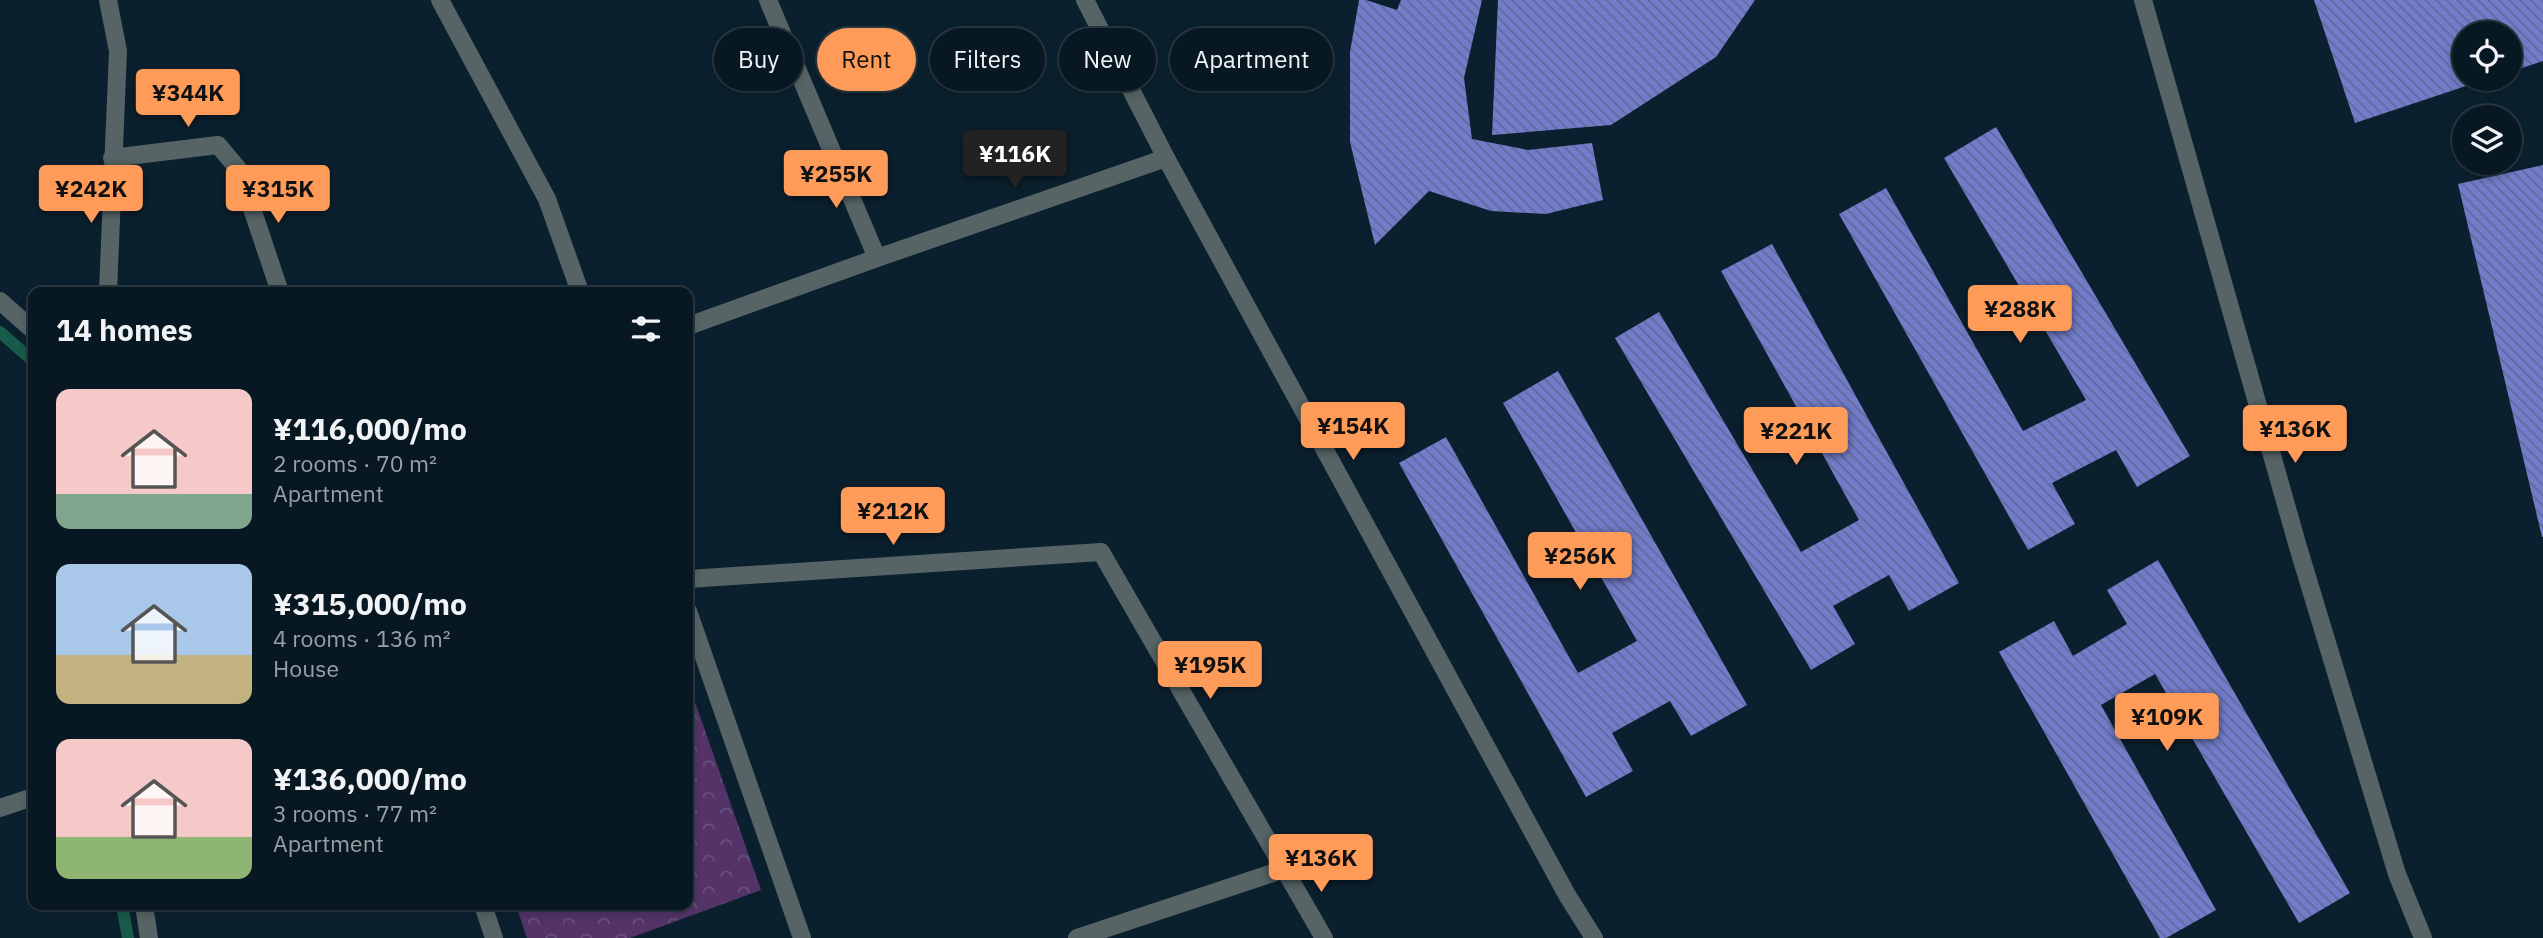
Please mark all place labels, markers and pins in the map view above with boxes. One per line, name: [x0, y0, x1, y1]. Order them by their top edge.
pin: ¥344K: [139, 69, 237, 129]
pin: ¥116K: [966, 130, 1064, 190]
pin: ¥255K: [787, 150, 885, 210]
pin: ¥242K: [42, 166, 140, 225]
pin: ¥315K: [229, 166, 327, 225]
pin: ¥288K: [1971, 286, 2069, 345]
pin: ¥154K: [1304, 402, 1402, 462]
pin: ¥136K: [2246, 406, 2344, 465]
pin: ¥221K: [1747, 407, 1845, 467]
pin: ¥212K: [844, 488, 942, 547]
pin: ¥256K: [1531, 532, 1629, 592]
pin: ¥195K: [1161, 642, 1259, 701]
pin: ¥109K: [2118, 694, 2216, 753]
pin: ¥136K: [1272, 834, 1370, 894]

